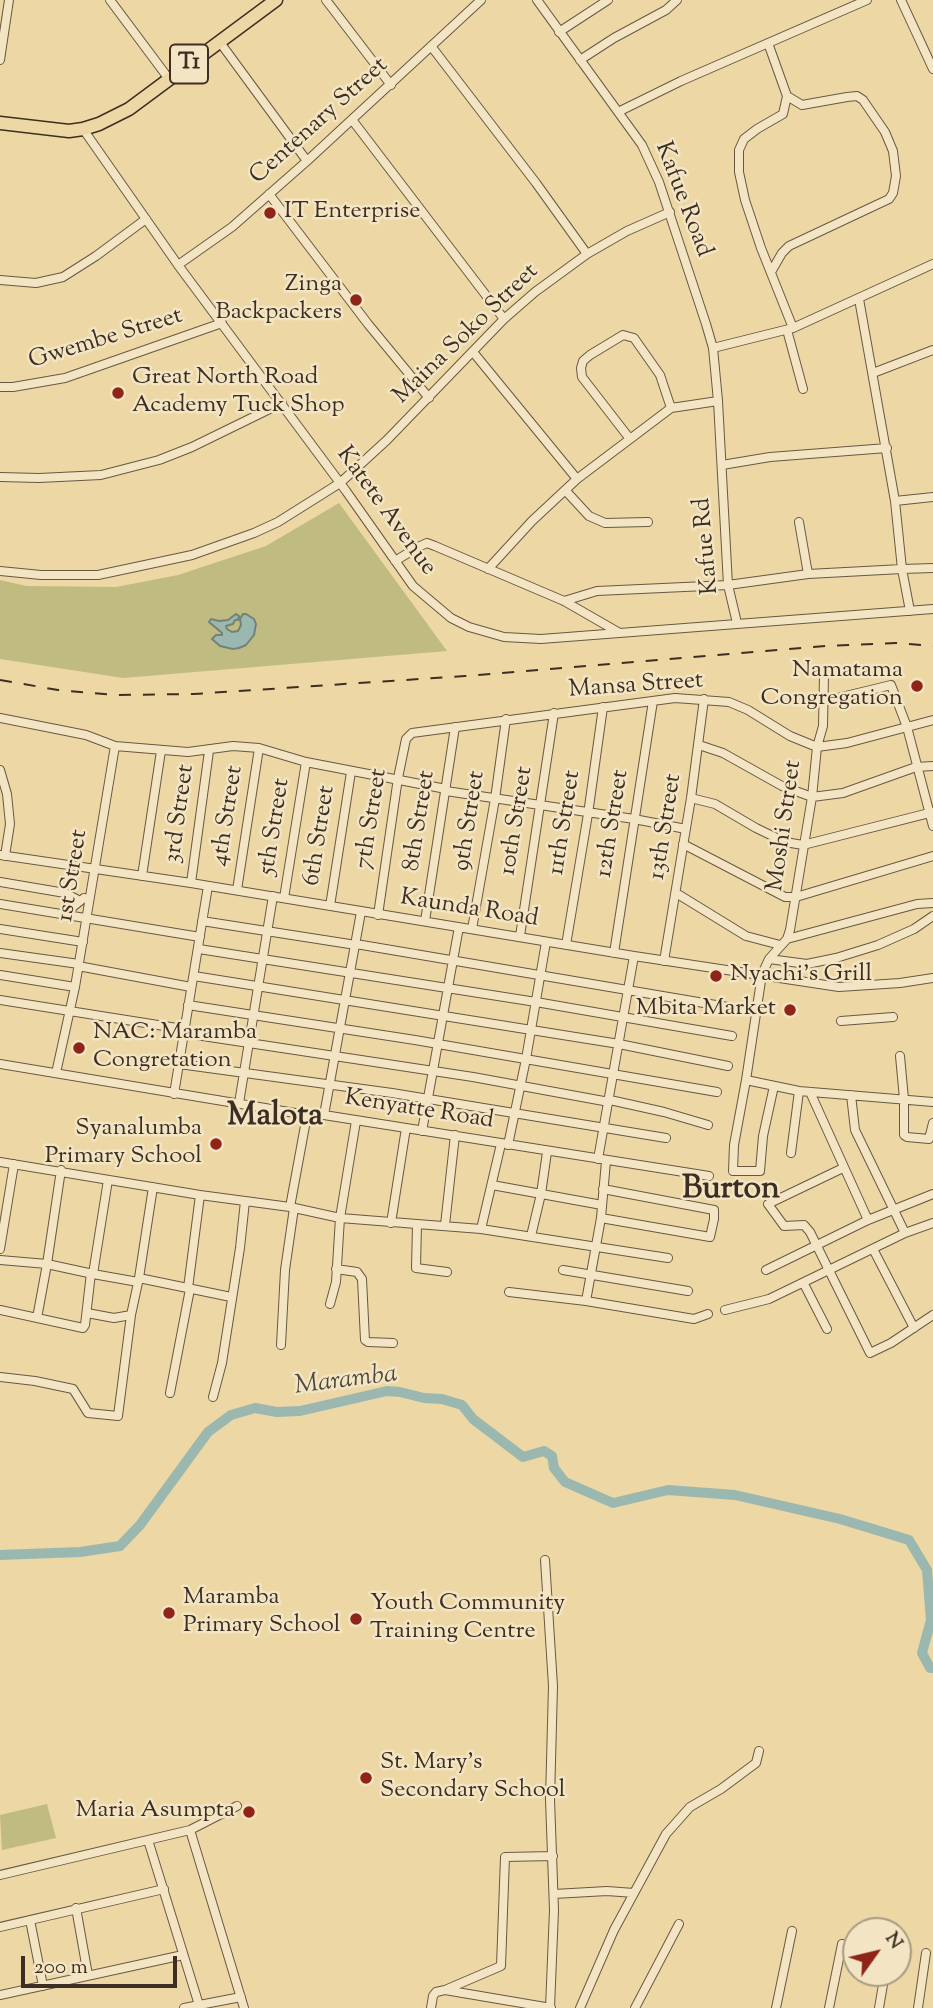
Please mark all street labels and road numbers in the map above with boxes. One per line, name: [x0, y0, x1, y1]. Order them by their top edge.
road number: T1: [170, 44, 208, 83]
street label: Centenary Street: [245, 52, 395, 192]
street label: Kafue Road: [647, 138, 717, 262]
street label: Maina Soko Street: [389, 258, 545, 412]
street label: Gwembe Street: [26, 303, 186, 377]
street label: Katete Avenue: [329, 442, 441, 582]
street label: Kafue Rd: [689, 496, 727, 596]
street label: Mansa Street: [568, 668, 704, 706]
street label: Moshi Street: [763, 759, 809, 893]
street label: 3rd Street: [160, 763, 202, 865]
street label: 4th Street: [207, 764, 251, 868]
street label: 10th Street: [495, 764, 541, 878]
street label: 7th Street: [351, 767, 395, 871]
street label: 12th Street: [591, 768, 637, 880]
street label: 8th Street: [399, 769, 443, 873]
street label: 9th Street: [449, 769, 493, 873]
street label: 11th Street: [544, 769, 588, 877]
street label: 13th Street: [644, 772, 690, 882]
street label: 5th Street: [254, 777, 298, 877]
street label: 6th Street: [299, 784, 343, 888]
street label: 1st Street: [53, 828, 95, 924]
street label: Kaunda Road: [398, 885, 540, 935]
street label: Kenyatte Road: [342, 1085, 496, 1137]

